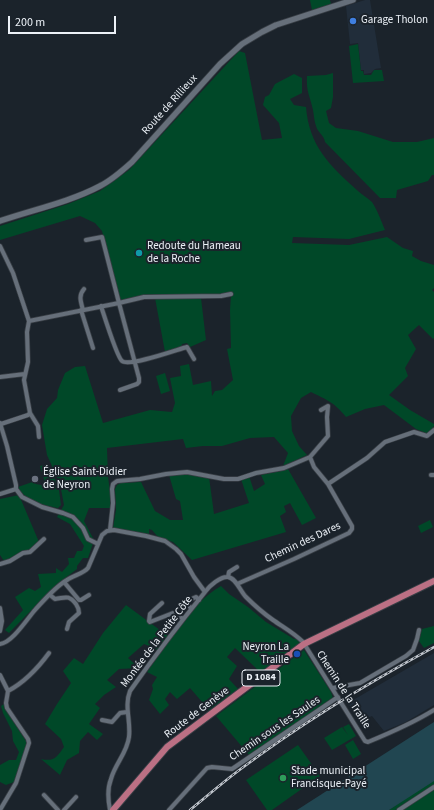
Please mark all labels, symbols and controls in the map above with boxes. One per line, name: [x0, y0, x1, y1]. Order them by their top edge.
scale bar: [10, 8, 118, 34]
text: 200 m: [15, 14, 45, 31]
place label: Garage Tholon: [361, 14, 428, 28]
marker: Garage Tholon: [348, 16, 358, 26]
street label: Route de Rillieux: [139, 72, 201, 138]
place label: Redoute du Hameau de la Roche: [147, 240, 241, 266]
marker: Redoute du Hameau de la Roche: [134, 248, 144, 258]
place label: Église Saint-Didier de Neyron: [43, 466, 127, 492]
marker: Église Saint-Didier de Neyron: [30, 474, 40, 484]
street label: Chemin des Dares: [263, 520, 343, 566]
street label: Montée de la Petite Côte: [118, 594, 196, 690]
place label: Neyron La Traille: [242, 641, 289, 667]
marker: Neyron La Traille: [292, 649, 302, 659]
street label: Chemin de la Traille: [313, 649, 373, 731]
road number: D 1084: [242, 670, 280, 686]
street label: Route de Genève: [162, 684, 232, 742]
street label: Chemin sous les Saules: [227, 694, 323, 764]
place label: Stade municipal Francisque-Payé: [291, 765, 367, 791]
marker: Stade municipal Francisque-Payé: [278, 773, 288, 783]

